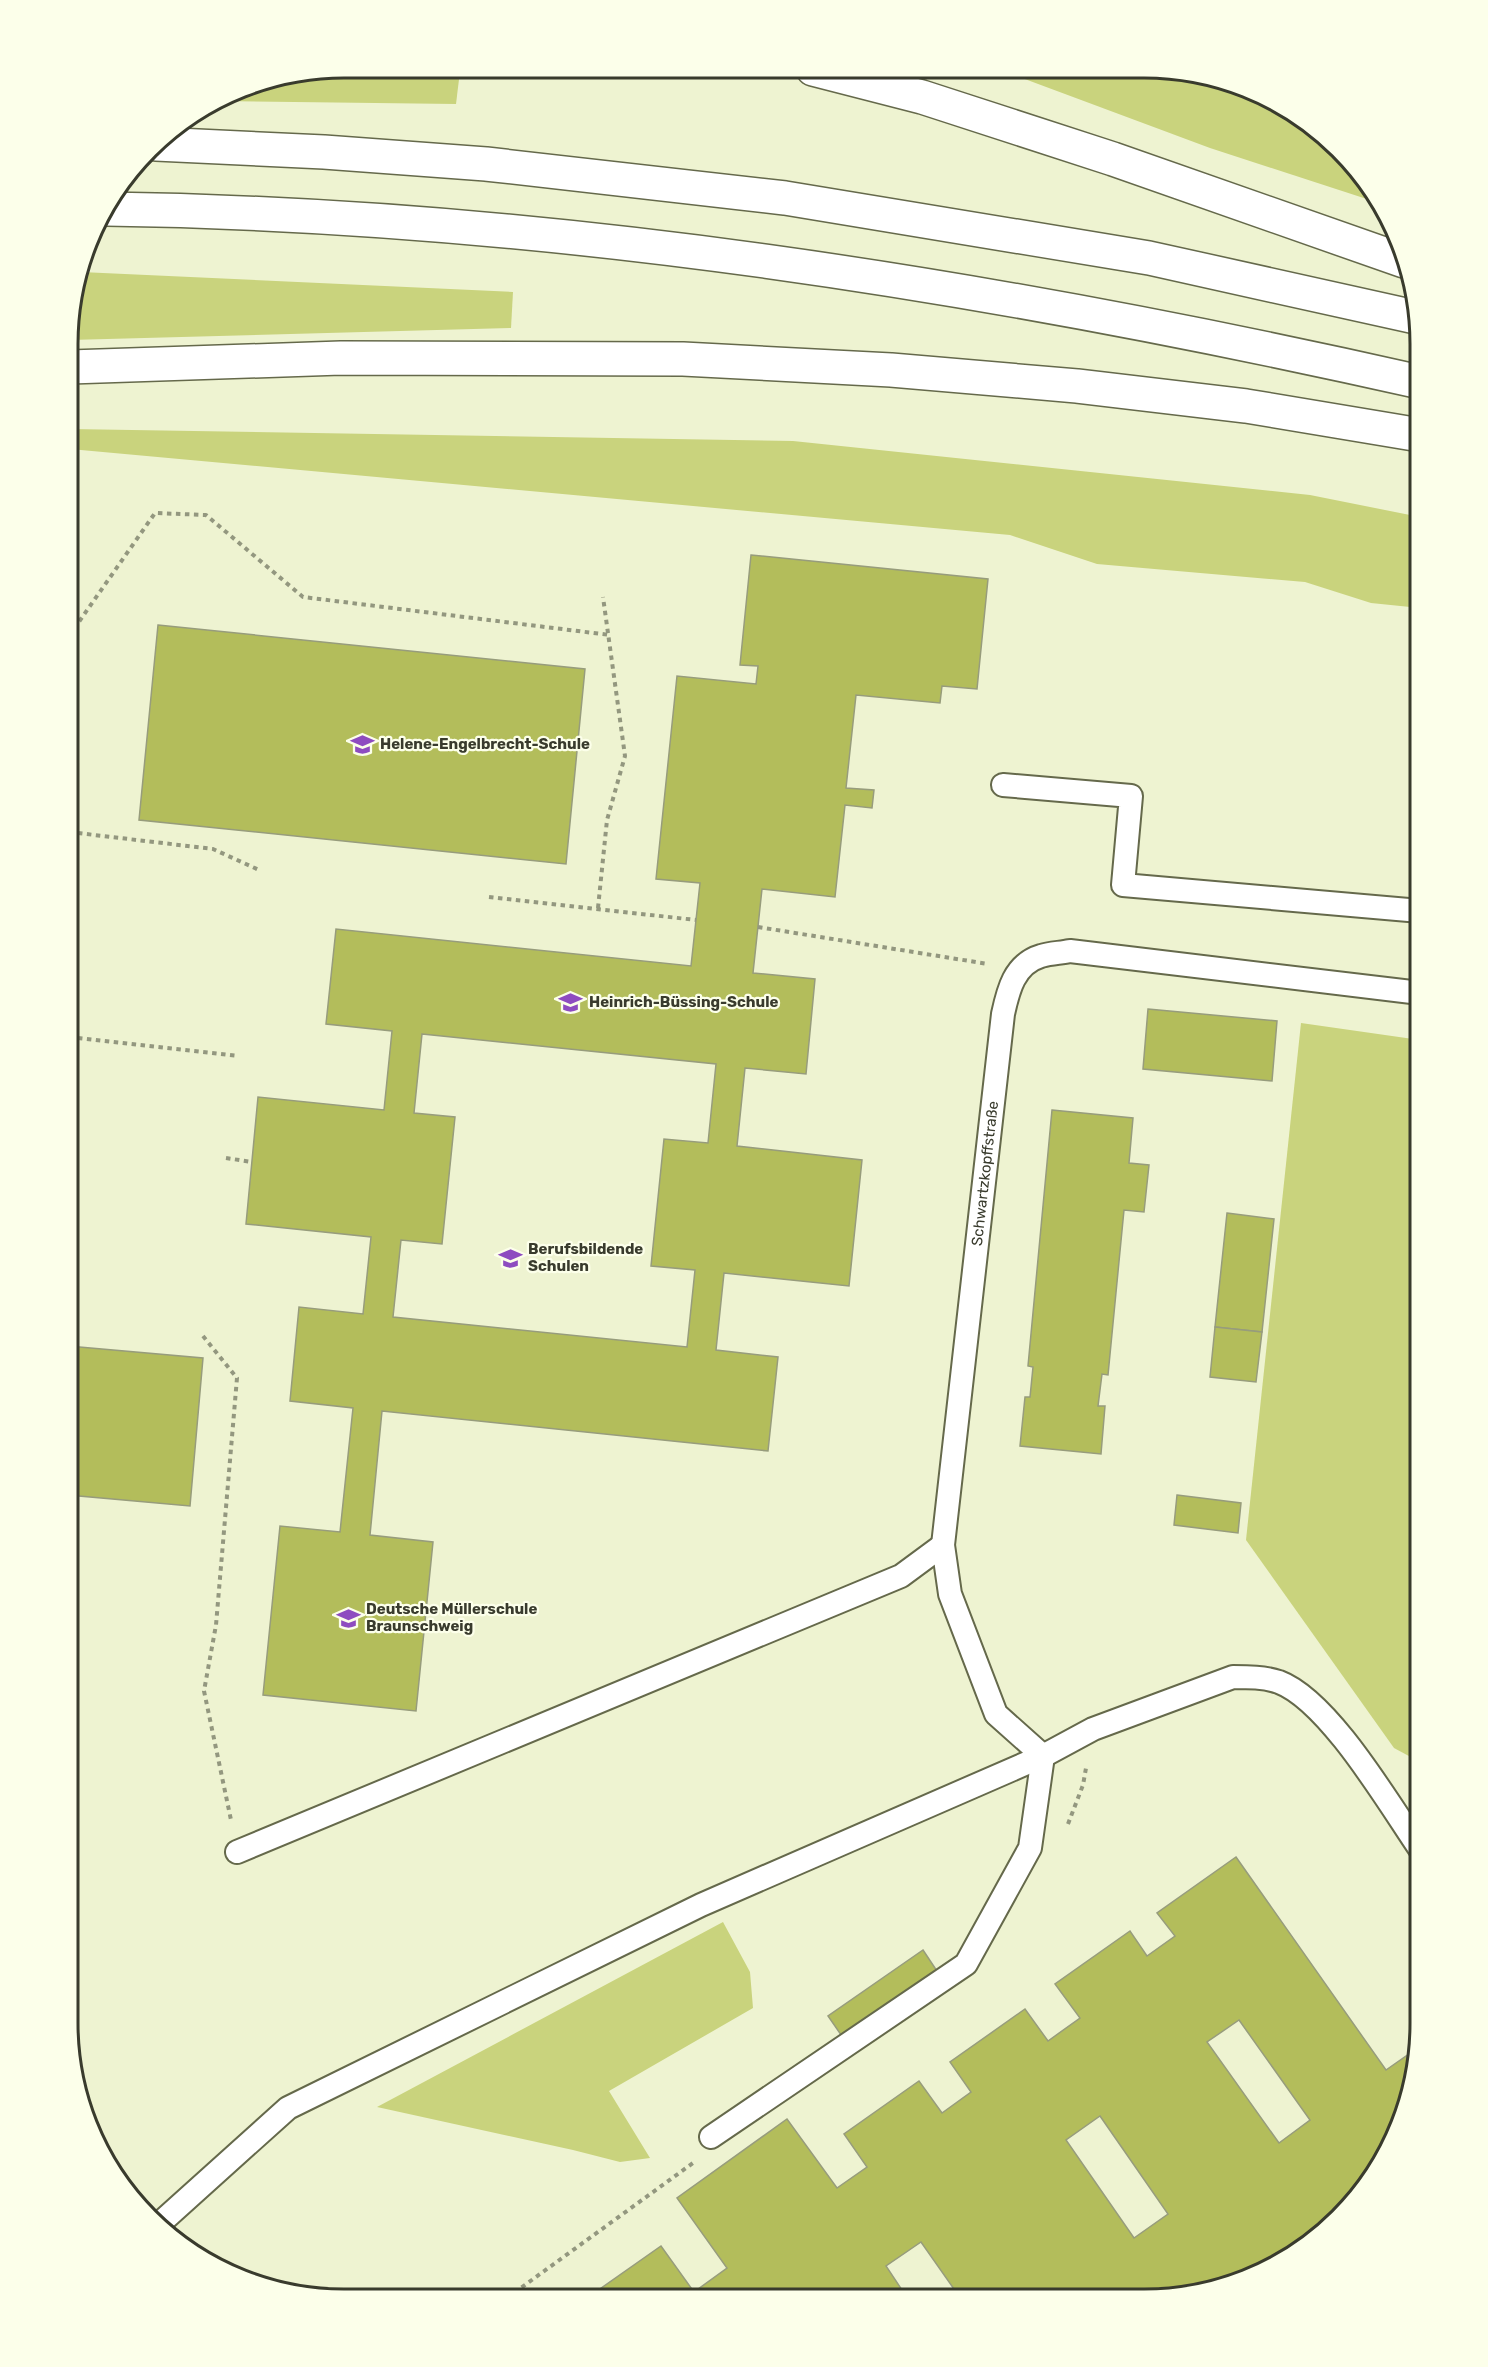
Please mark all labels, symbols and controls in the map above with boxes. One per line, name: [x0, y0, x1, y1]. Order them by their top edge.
school or university icon: Helene-Engelbrecht-Schule: [349, 731, 375, 757]
place label: Helene-Engelbrecht-Schule: [380, 735, 590, 753]
school or university icon: Heinrich-Büssing-Schule: [558, 989, 584, 1015]
place label: Heinrich-Büssing-Schule: [589, 993, 779, 1011]
street label: Schwartzkopffstraße: [968, 1100, 1002, 1247]
place label: Berufsbildende Schulen: [528, 1240, 643, 1275]
school or university icon: Berufsbildende Schulen: [497, 1245, 523, 1271]
place label: Deutsche Müllerschule Braunschweig: [366, 1600, 537, 1635]
school or university icon: Deutsche Müllerschule Braunschweig: [335, 1605, 361, 1631]

